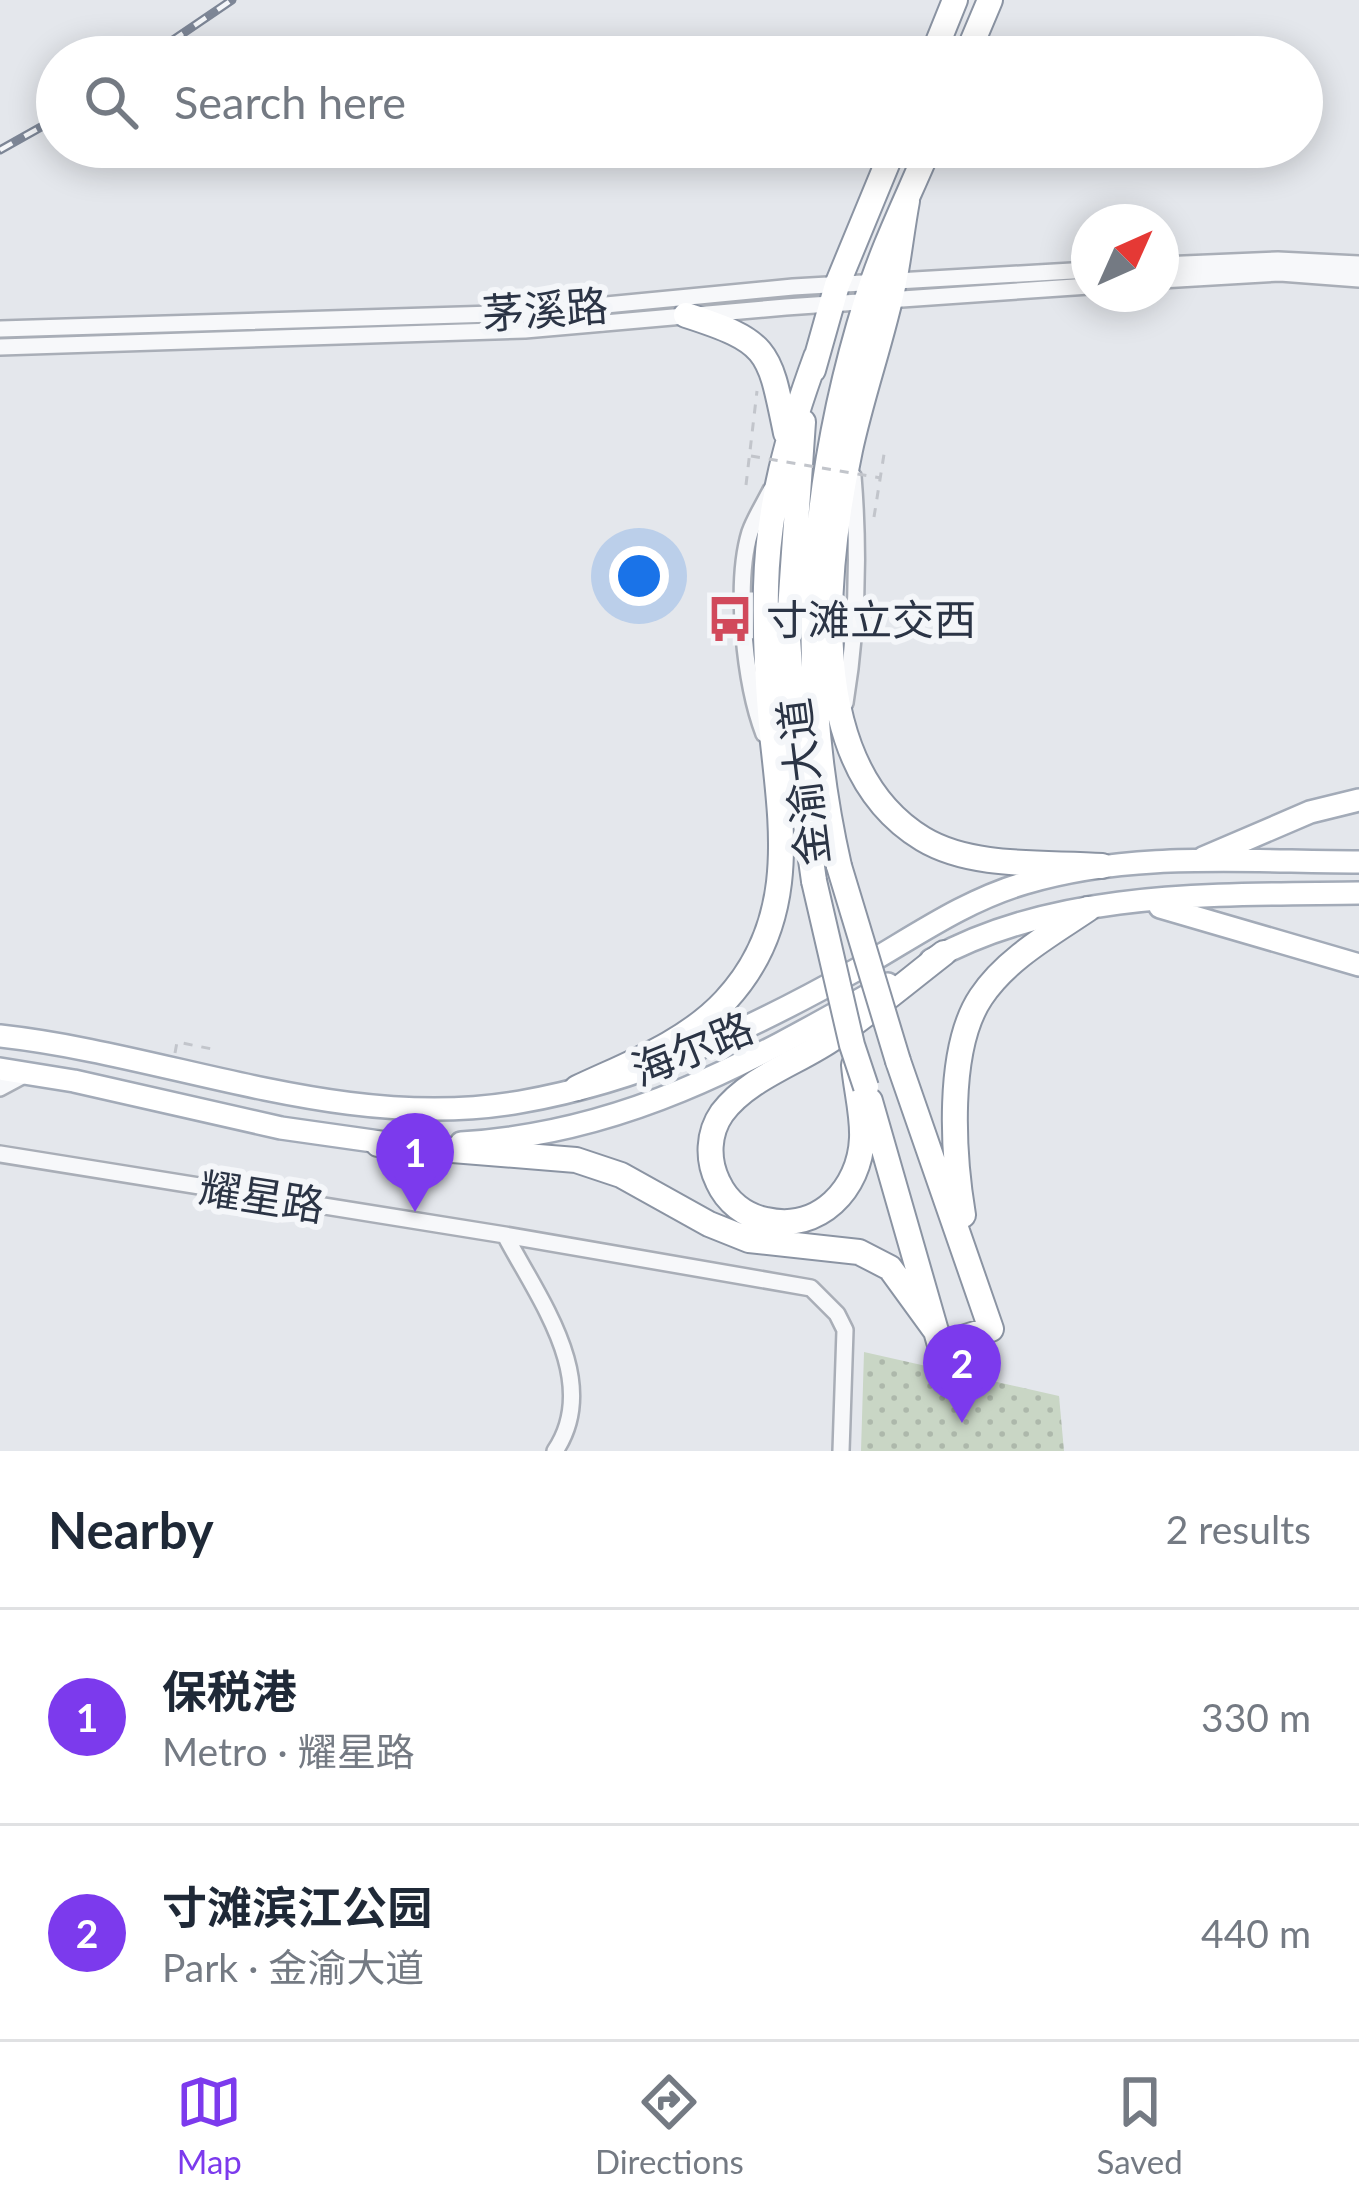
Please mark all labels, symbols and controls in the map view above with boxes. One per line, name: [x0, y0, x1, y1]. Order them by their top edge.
search box: [36, 36, 1323, 168]
icon: search: [78, 69, 144, 135]
text: Search here: [174, 75, 406, 129]
north arrow: [1071, 204, 1179, 312]
street label: 茅溪路: [480, 280, 610, 338]
your location: [609, 546, 669, 606]
bus stop icon: 寸滩立交西: [705, 594, 755, 644]
place label: 寸滩立交西: [766, 594, 976, 644]
street label: 金渝大道: [768, 696, 838, 868]
street label: 海尔路: [624, 1001, 760, 1095]
pin: 1: [376, 1113, 454, 1212]
street label: 耀星路: [196, 1161, 328, 1231]
pin: 2: [923, 1324, 1001, 1423]
text: Nearby: [48, 1499, 214, 1560]
text: 2 results: [1166, 1506, 1311, 1552]
text: 保税港: [162, 1664, 297, 1718]
text: 1: [76, 1694, 98, 1740]
text: 330 m: [1201, 1694, 1311, 1740]
text: Metro · 耀星路: [162, 1728, 415, 1774]
text: 寸滩滨江公园: [162, 1880, 432, 1934]
text: 2: [76, 1910, 98, 1956]
text: 440 m: [1201, 1910, 1311, 1956]
text: Park · 金渝大道: [162, 1944, 424, 1990]
tab: Map: [176, 2069, 242, 2181]
tab: Directions: [595, 2069, 744, 2181]
tab: Saved: [1096, 2069, 1183, 2181]

